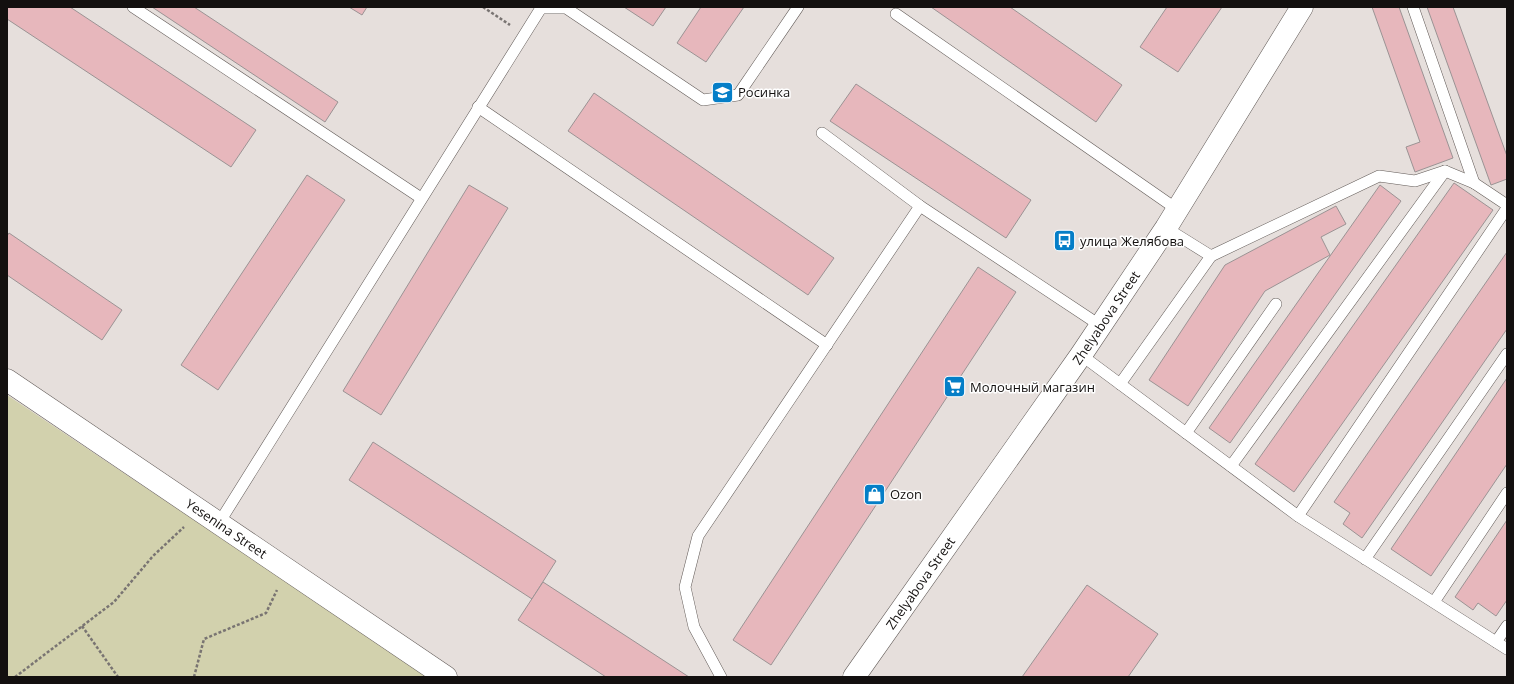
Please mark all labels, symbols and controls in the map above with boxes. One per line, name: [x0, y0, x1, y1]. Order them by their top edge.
school or university icon: Росинка: [709, 79, 735, 105]
place label: Росинка: [738, 83, 790, 101]
bus stop icon: улица Желябова: [1051, 228, 1077, 254]
place label: улица Желябова: [1080, 232, 1184, 250]
street label: Zhelyabova Street: [1068, 267, 1144, 368]
supermarket icon: Молочный магазин: [941, 374, 967, 400]
place label: Молочный магазин: [970, 378, 1095, 396]
shop icon: Ozon: [861, 481, 887, 507]
place label: Ozon: [890, 485, 922, 503]
street label: Yesenina Street: [182, 495, 271, 563]
street label: Zhelyabova Street: [881, 533, 959, 633]

